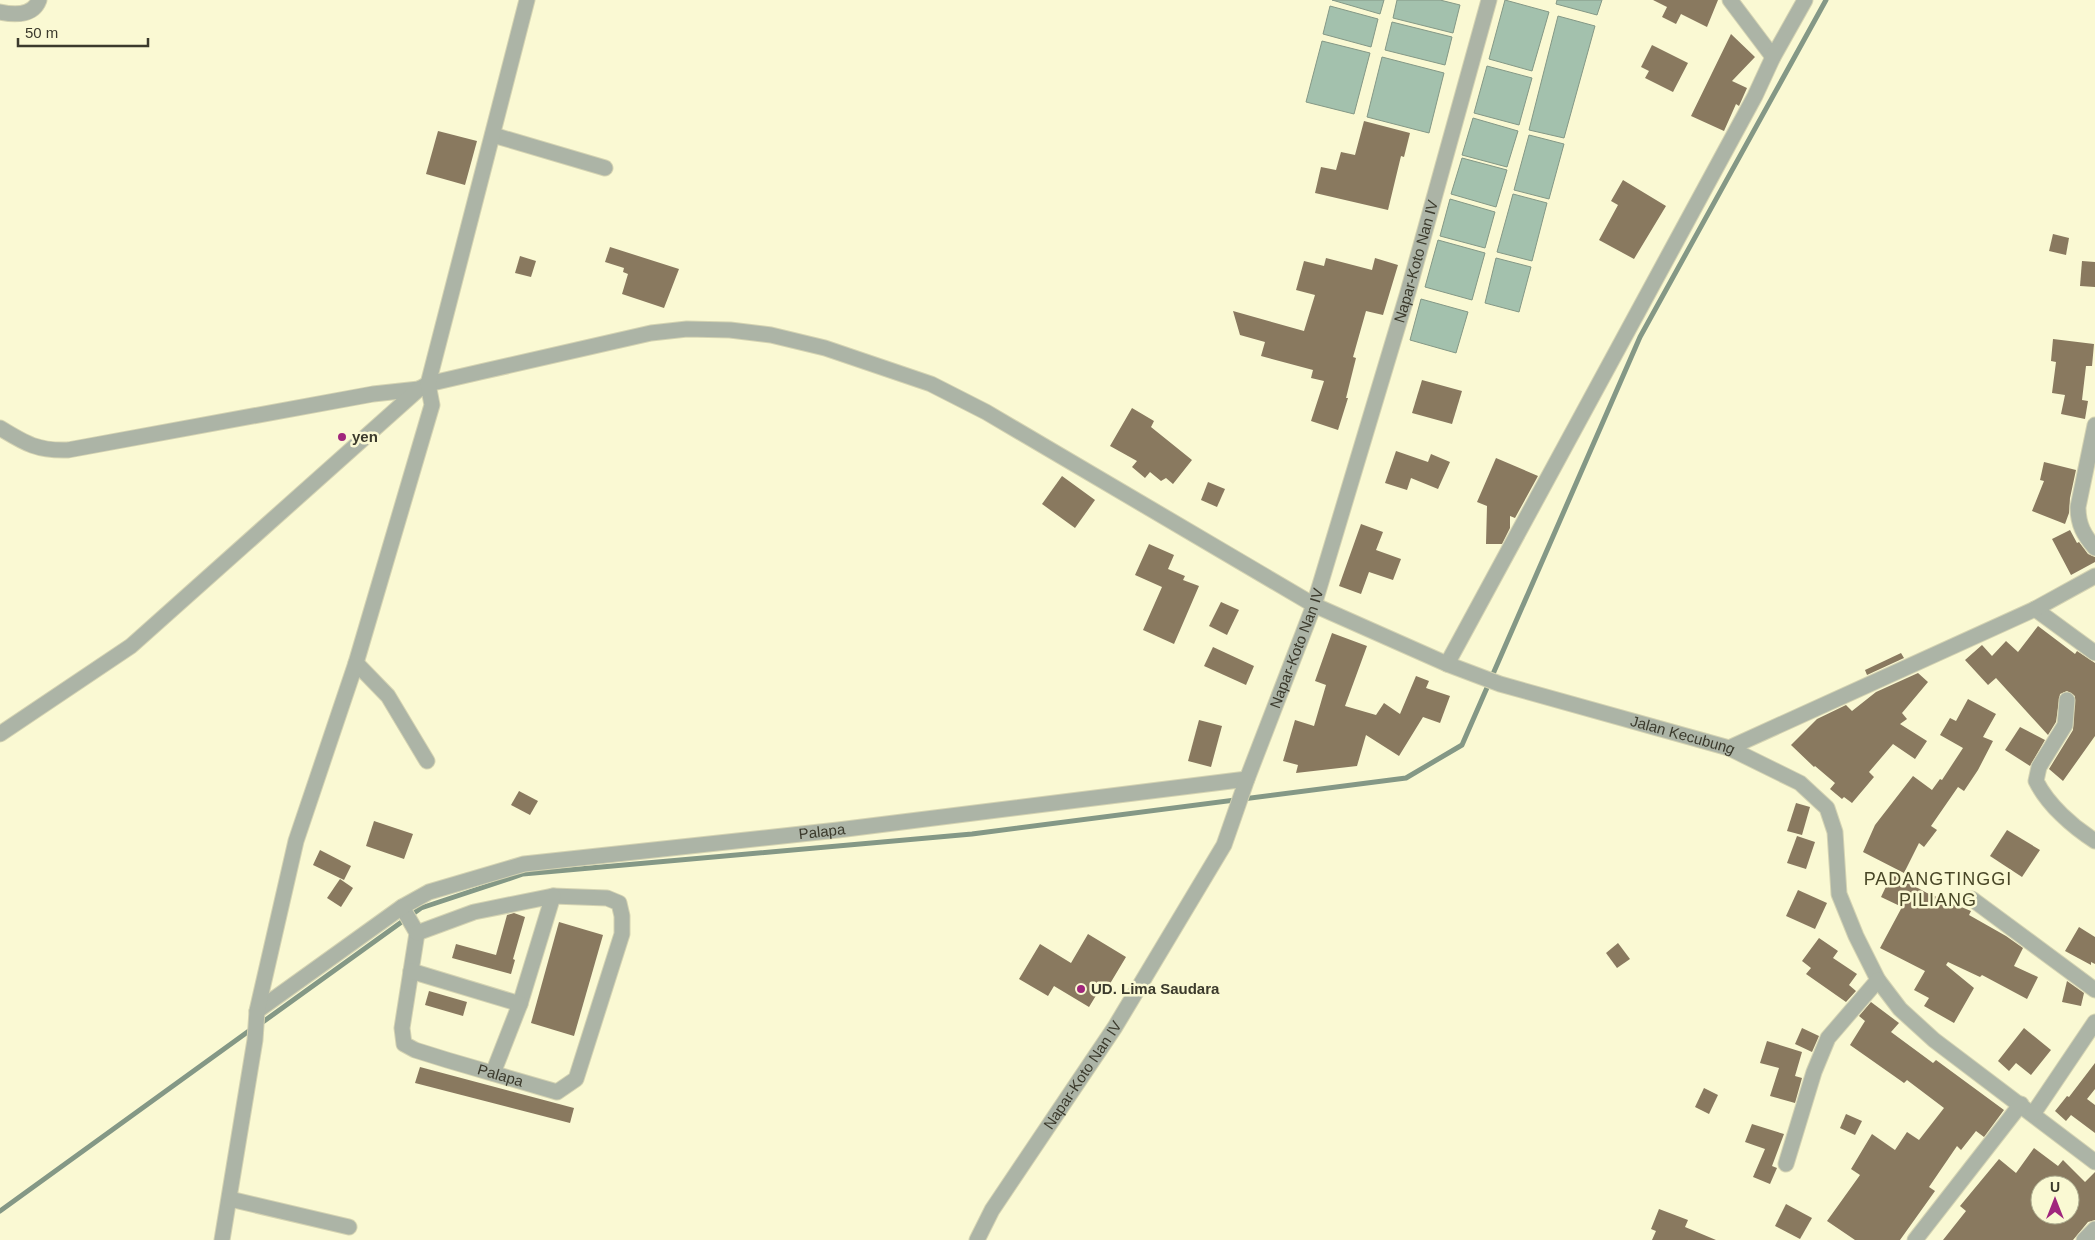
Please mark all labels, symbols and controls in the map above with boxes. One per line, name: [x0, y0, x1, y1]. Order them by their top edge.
scale bar: [18, 15, 148, 47]
text: 50 m: [25, 24, 58, 41]
street label: Napar-Koto Nan IV: [1390, 198, 1441, 325]
place label: yen: [352, 428, 378, 445]
marker: yen: [336, 431, 348, 443]
street label: Napar-Koto Nan IV: [1266, 586, 1327, 710]
street label: Jalan Kecubung: [1629, 712, 1738, 758]
street label: Palapa: [798, 820, 847, 842]
district label: PADANGTINGGI PILIANG: [1864, 869, 2012, 910]
place label: UD. Lima Saudara: [1091, 980, 1220, 997]
marker: UD. Lima Saudara: [1075, 983, 1087, 995]
street label: Napar-Koto Nan IV: [1040, 1018, 1125, 1132]
street label: Palapa: [476, 1060, 526, 1090]
north arrow: [2030, 1175, 2080, 1225]
text: U: [2050, 1179, 2060, 1195]

